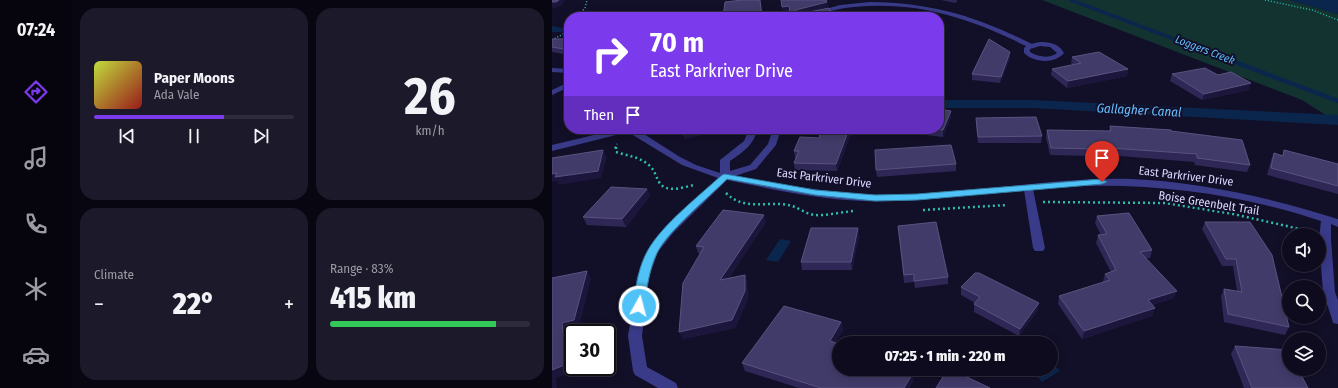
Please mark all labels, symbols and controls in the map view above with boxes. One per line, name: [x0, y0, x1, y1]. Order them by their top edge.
text: 07:24: [17, 19, 55, 41]
text: 70 m: [650, 26, 704, 59]
icon: right: [584, 28, 636, 80]
water label: Loggers Creek: [1173, 33, 1237, 67]
text: East Parkriver Drive: [650, 60, 793, 82]
text: 26: [404, 65, 456, 128]
text: Paper Moons: [154, 69, 235, 87]
icon: directions: [22, 78, 50, 106]
text: Ada Vale: [154, 87, 199, 102]
water label: Gallagher Canal: [1096, 100, 1182, 120]
icon: arrive: [622, 104, 644, 126]
text: Then: [584, 106, 614, 124]
text: km/h: [416, 123, 445, 138]
icon: previous: [116, 125, 138, 147]
icon: pause: [183, 125, 205, 147]
icon: next: [250, 125, 272, 147]
pin: [1085, 141, 1119, 182]
icon: music: [22, 144, 50, 172]
icon: arrive: [1091, 147, 1113, 169]
street label: East Parkriver Drive: [1138, 163, 1234, 189]
street label: East Parkriver Drive: [776, 165, 872, 191]
street label: Boise Greenbelt Trail: [1158, 188, 1260, 218]
icon: phone: [22, 210, 50, 238]
map controls: [1282, 228, 1326, 376]
button: sound: [1282, 228, 1326, 272]
text: Range · 83%: [330, 261, 393, 276]
text: Climate: [94, 267, 134, 282]
icon: climate: [22, 275, 50, 303]
text: 415 km: [330, 280, 416, 316]
button: search: [1282, 280, 1326, 324]
position arrow: [618, 285, 660, 327]
text: 22°: [173, 286, 215, 322]
text: −: [94, 291, 104, 318]
text: +: [284, 291, 294, 318]
speed limit sign: 30: [564, 324, 616, 376]
button: layers: [1282, 332, 1326, 376]
icon: car: [22, 341, 50, 369]
text: 07:25 · 1 min · 220 m: [885, 347, 1005, 365]

